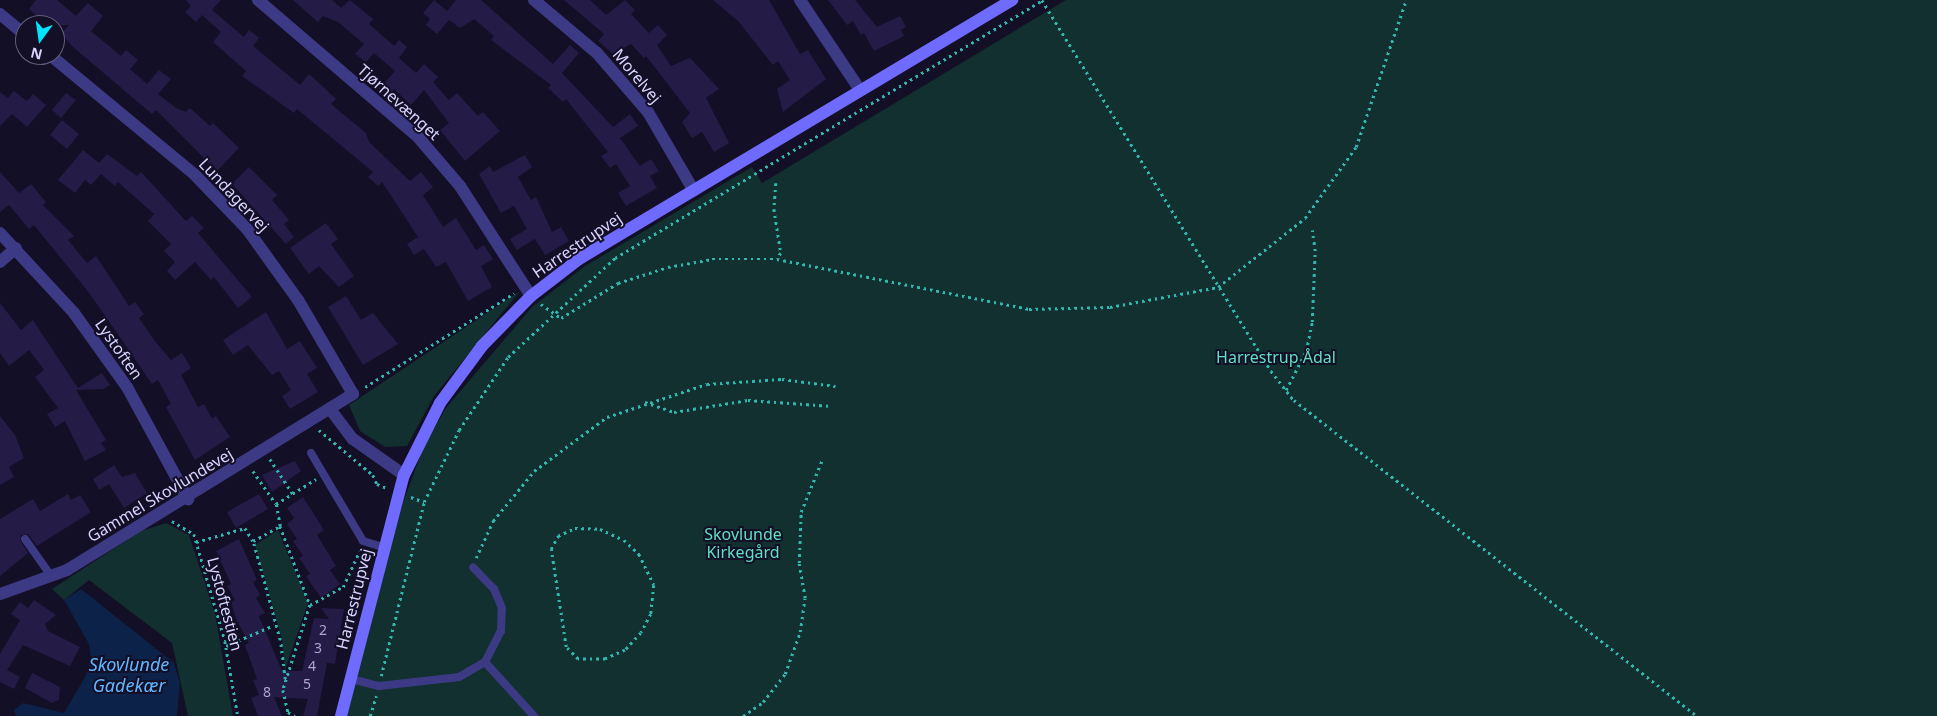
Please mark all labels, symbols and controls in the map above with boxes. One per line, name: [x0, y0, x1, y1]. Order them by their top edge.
north arrow: [15, 15, 65, 65]
text: N: [29, 43, 44, 65]
street label: Morelvej: [609, 45, 665, 107]
street label: Tjørnevænget: [354, 60, 444, 144]
street label: Lundagervej: [195, 154, 273, 236]
street label: Harrestrupvej: [529, 208, 625, 282]
street label: Lystoften: [91, 315, 147, 383]
park label: Harrestrup Ådal: [1216, 347, 1336, 367]
street label: Gammel Skovlundevej: [84, 444, 236, 546]
park label: Skovlunde Kirkegård: [704, 524, 782, 562]
street label: Harrestrupvej: [332, 546, 376, 652]
street label: Lystoftestien: [203, 555, 247, 653]
house number: 2: [319, 622, 327, 638]
house number: 3: [314, 640, 322, 656]
water label: Skovlunde Gadekær: [89, 654, 169, 696]
house number: 4: [308, 658, 316, 674]
house number: 5: [303, 676, 311, 692]
house number: 8: [263, 684, 271, 700]

